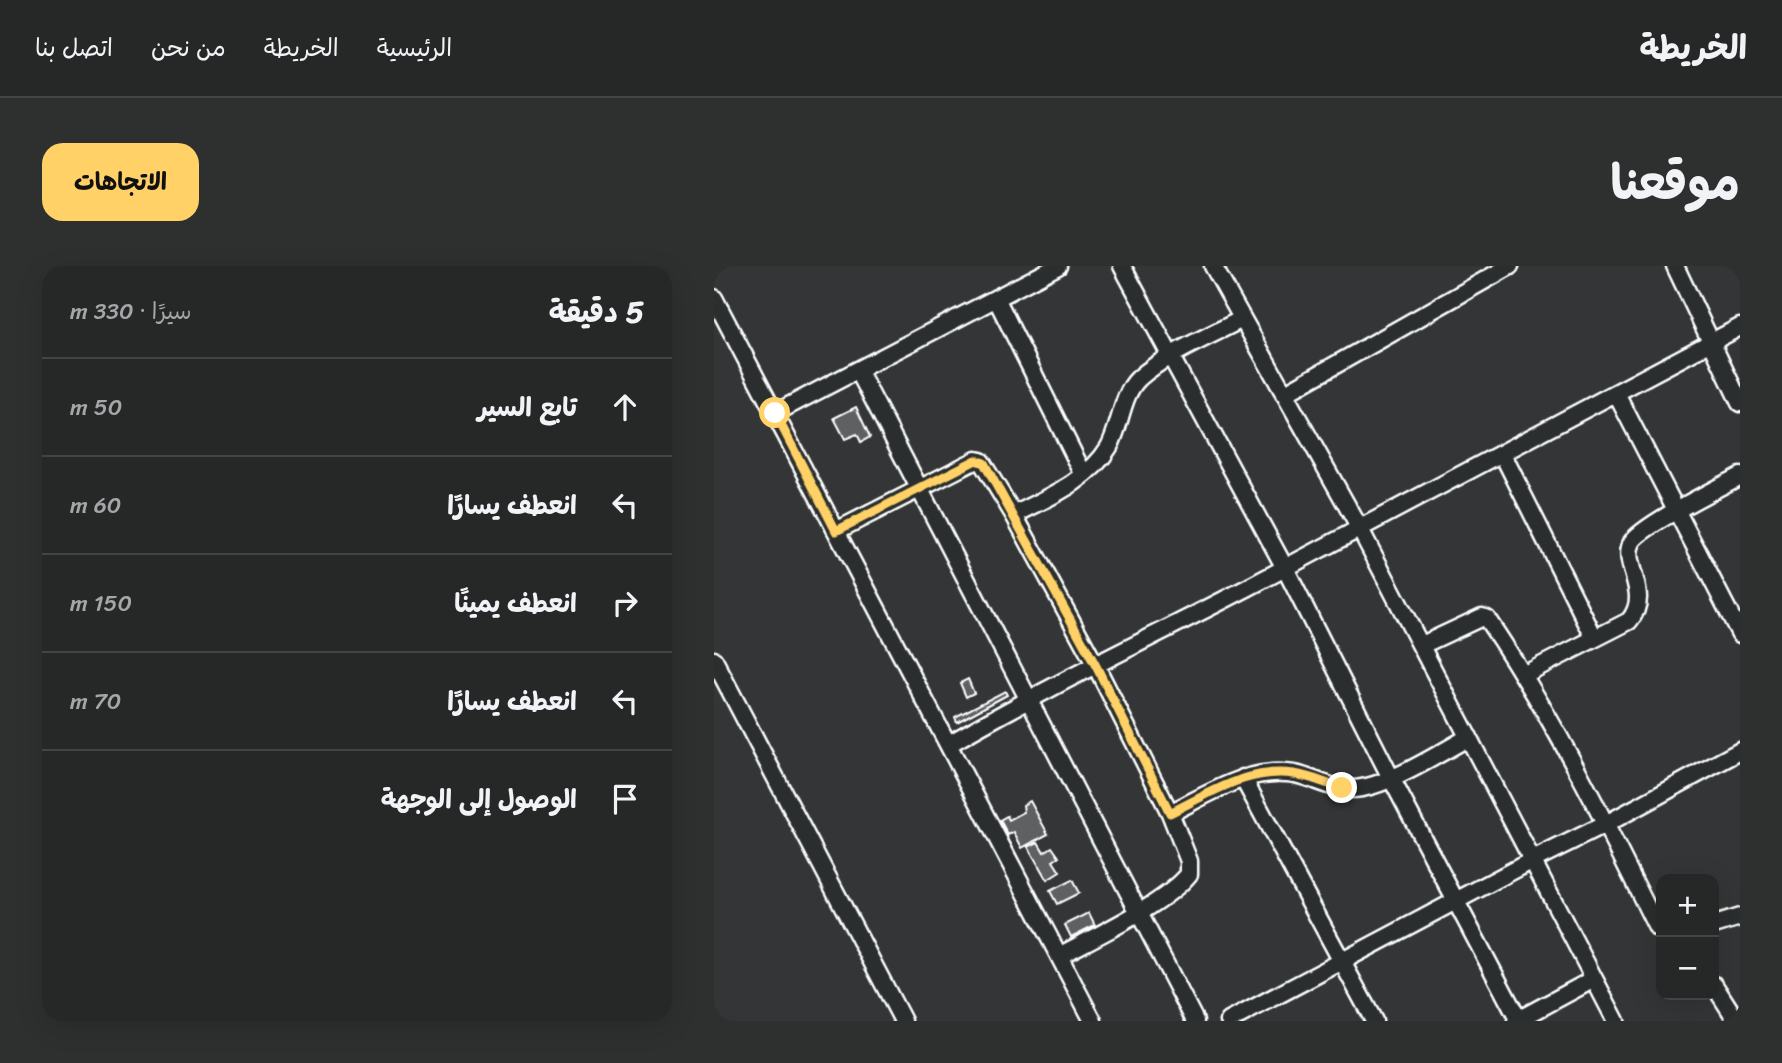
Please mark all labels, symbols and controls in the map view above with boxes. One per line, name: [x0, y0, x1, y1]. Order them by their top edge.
text: الخريطة: [1640, 19, 1747, 77]
text: اتصل بنا: [35, 27, 113, 69]
text: من نحن: [151, 27, 226, 69]
text: الخريطة: [264, 27, 339, 69]
text: الرئيسية: [377, 27, 452, 69]
text: موقعنا: [1610, 139, 1740, 226]
button: الاتجاهات: [42, 143, 199, 221]
text: 5 دقيقة: [549, 285, 644, 339]
text: سيرًا · 330 m: [70, 291, 192, 332]
text: تابع السير: [478, 384, 577, 430]
text: 50 m: [70, 387, 122, 428]
icon: ahead: [606, 388, 644, 426]
route start: [759, 397, 790, 428]
text: انعطف يسارًا: [447, 482, 577, 528]
text: 60 m: [70, 485, 121, 526]
icon: left: [606, 486, 644, 524]
text: انعطف يمينًا: [454, 580, 577, 626]
text: 150 m: [70, 583, 132, 624]
icon: right: [606, 584, 644, 622]
text: انعطف يسارًا: [447, 678, 577, 724]
text: 70 m: [70, 681, 121, 722]
icon: left: [606, 682, 644, 720]
route end: [1326, 772, 1357, 803]
text: الوصول إلى الوجهة: [381, 776, 577, 822]
icon: arrive: [606, 780, 644, 818]
map controls: [1656, 874, 1719, 1000]
button: +: [1656, 874, 1719, 937]
button: −: [1656, 937, 1719, 1000]

